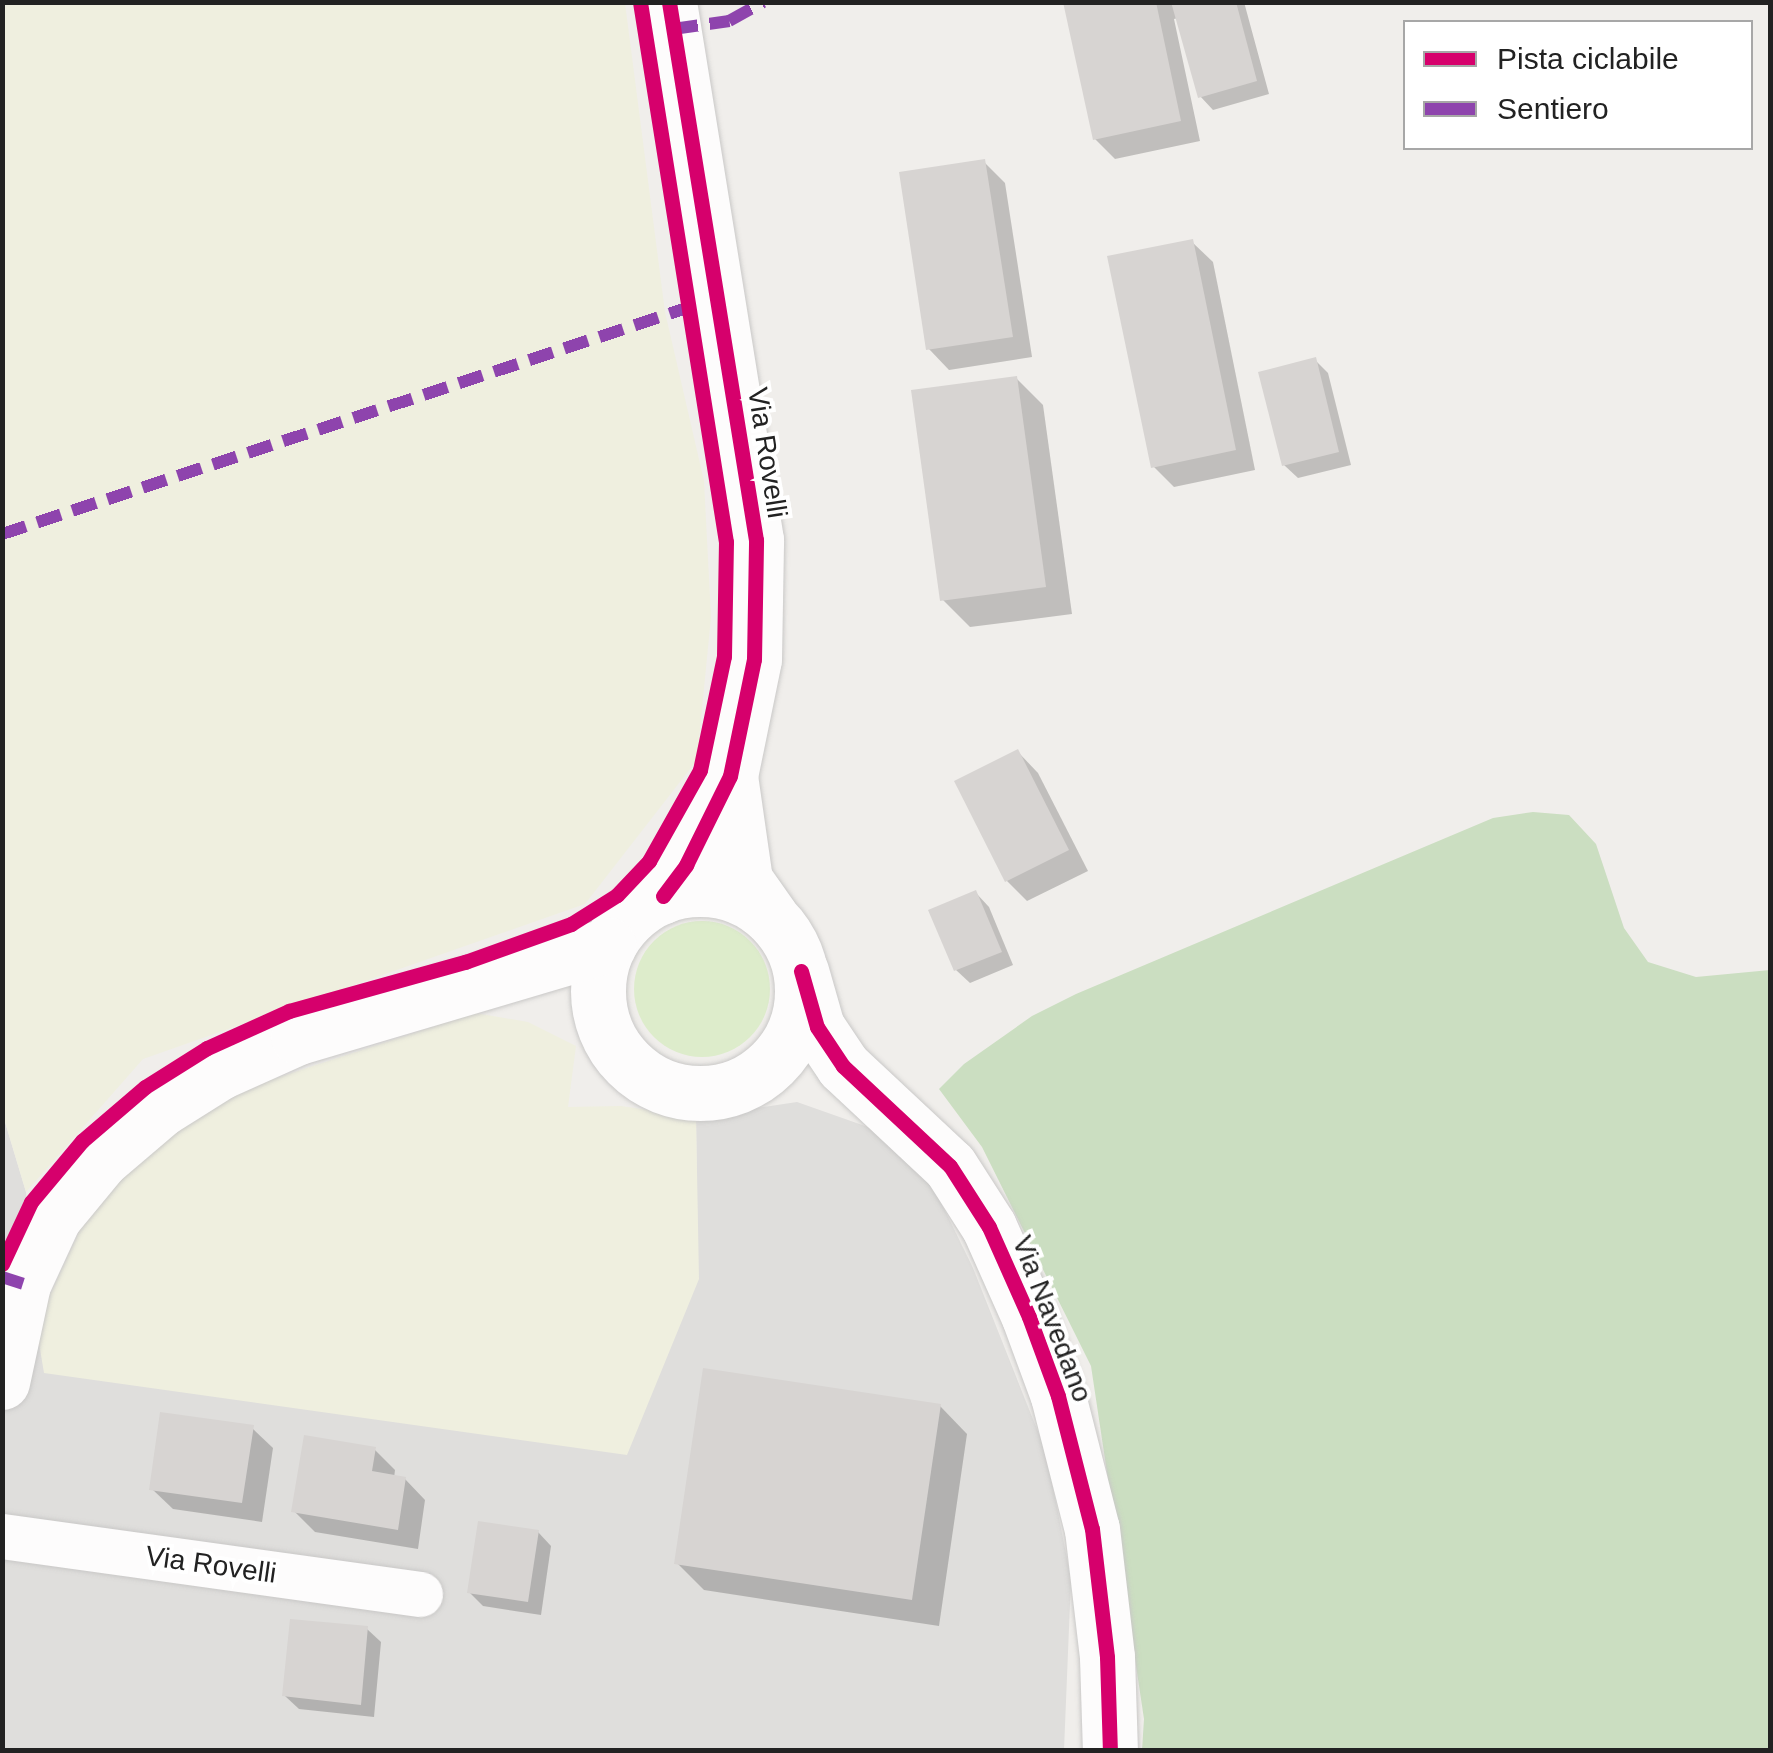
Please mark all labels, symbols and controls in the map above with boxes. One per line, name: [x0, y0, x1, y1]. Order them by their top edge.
legend: [1403, 20, 1753, 150]
text: Pista ciclabile: [1497, 42, 1679, 75]
text: Sentiero: [1497, 92, 1609, 125]
street label: Via Rovelli: [740, 385, 794, 521]
street label: Via Navedano: [1005, 1231, 1099, 1407]
street label: Via Rovelli: [143, 1539, 279, 1591]

